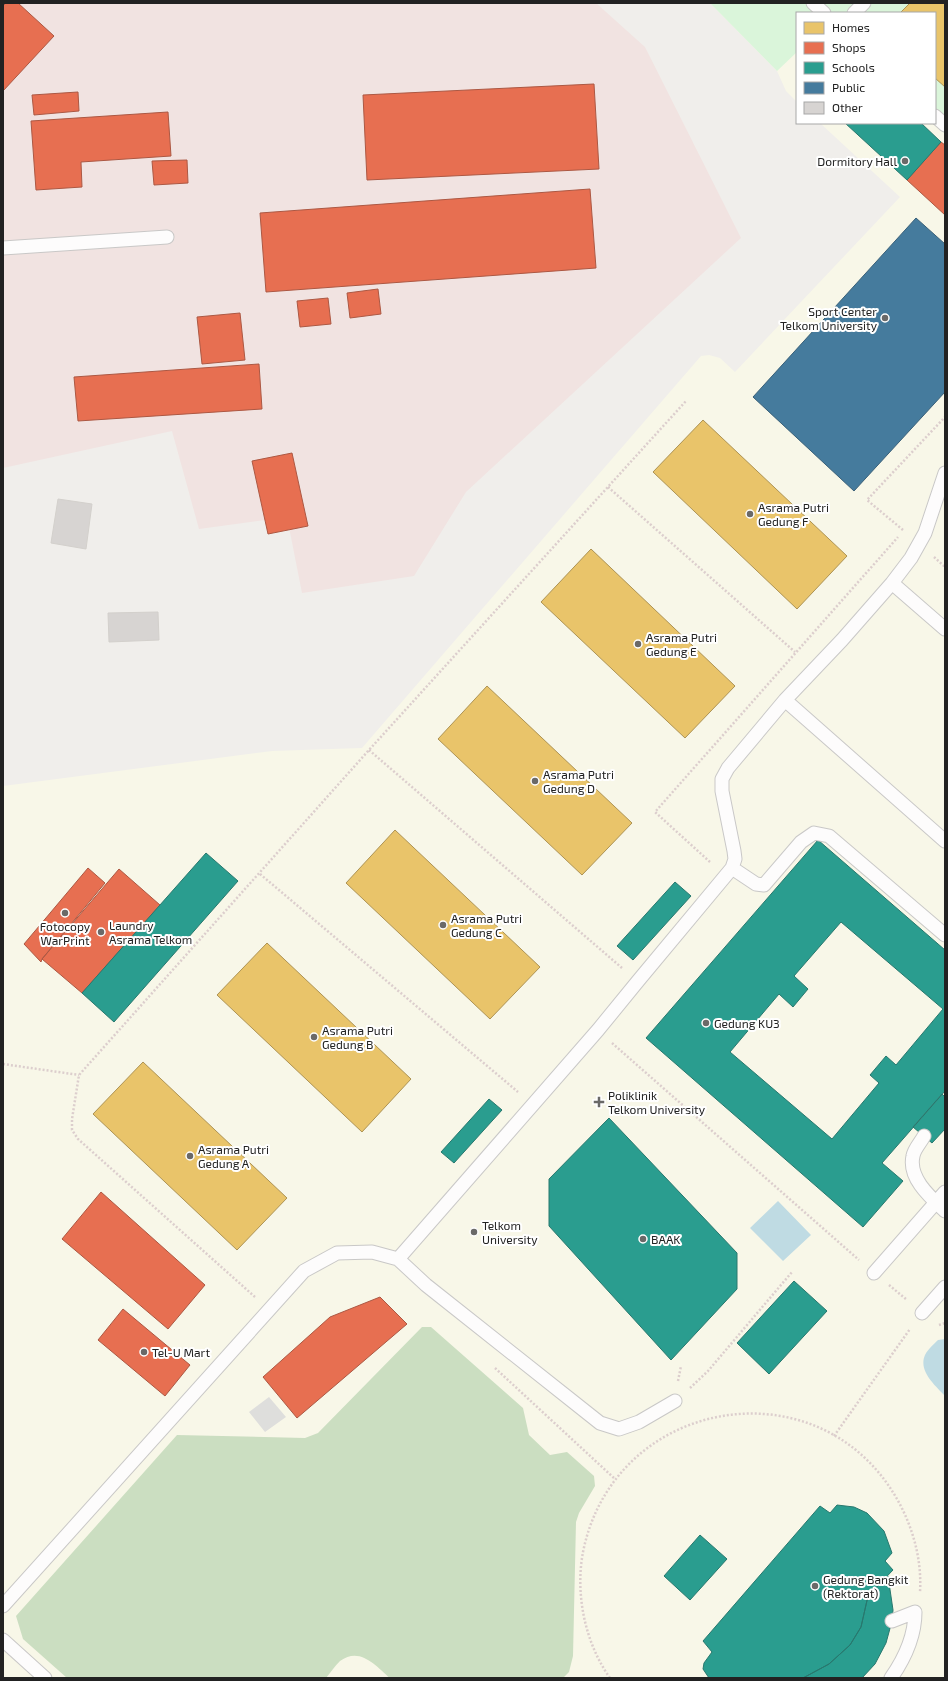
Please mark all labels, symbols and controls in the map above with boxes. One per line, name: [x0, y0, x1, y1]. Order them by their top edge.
legend: [796, 12, 936, 124]
text: Homes: [832, 20, 870, 34]
text: Shops: [832, 40, 866, 54]
text: Schools: [832, 60, 875, 74]
text: Public: [832, 80, 865, 94]
text: Other: [832, 100, 863, 114]
place label: Dormitory Hall: [817, 154, 897, 168]
marker: Dormitory Hall: [900, 156, 910, 166]
place label: Sport Center Telkom University: [780, 304, 878, 332]
marker: Sport Center Telkom University: [880, 313, 890, 323]
place label: Asrama Putri Gedung F: [758, 500, 829, 528]
marker: Asrama Putri Gedung F: [745, 509, 755, 519]
place label: Asrama Putri Gedung E: [646, 630, 717, 658]
marker: Asrama Putri Gedung E: [633, 639, 643, 649]
place label: Asrama Putri Gedung D: [543, 767, 614, 795]
marker: Asrama Putri Gedung D: [530, 776, 540, 786]
marker: Fotocopy WarPrint: [60, 908, 70, 918]
place label: Asrama Putri Gedung C: [451, 911, 522, 939]
place label: Laundry Asrama Telkom: [109, 918, 192, 946]
place label: Fotocopy WarPrint: [40, 919, 91, 947]
marker: Asrama Putri Gedung C: [438, 920, 448, 930]
marker: Laundry Asrama Telkom: [96, 927, 106, 937]
place label: Gedung KU3: [714, 1016, 780, 1030]
marker: Gedung KU3: [701, 1018, 711, 1028]
place label: Asrama Putri Gedung B: [322, 1023, 393, 1051]
marker: Asrama Putri Gedung B: [309, 1032, 319, 1042]
place label: Poliklinik Telkom University: [608, 1088, 706, 1116]
marker: Poliklinik Telkom University: [593, 1096, 605, 1108]
place label: Asrama Putri Gedung A: [198, 1142, 269, 1170]
marker: Asrama Putri Gedung A: [185, 1151, 195, 1161]
place label: Telkom University: [482, 1218, 538, 1246]
marker: Telkom University: [469, 1227, 479, 1237]
place label: BAAK: [651, 1232, 680, 1246]
marker: BAAK: [638, 1234, 648, 1244]
place label: Tel-U Mart: [152, 1345, 210, 1359]
marker: Tel-U Mart: [139, 1347, 149, 1357]
place label: Gedung Bangkit (Rektorat): [823, 1572, 909, 1600]
marker: Gedung Bangkit (Rektorat): [810, 1581, 820, 1591]

